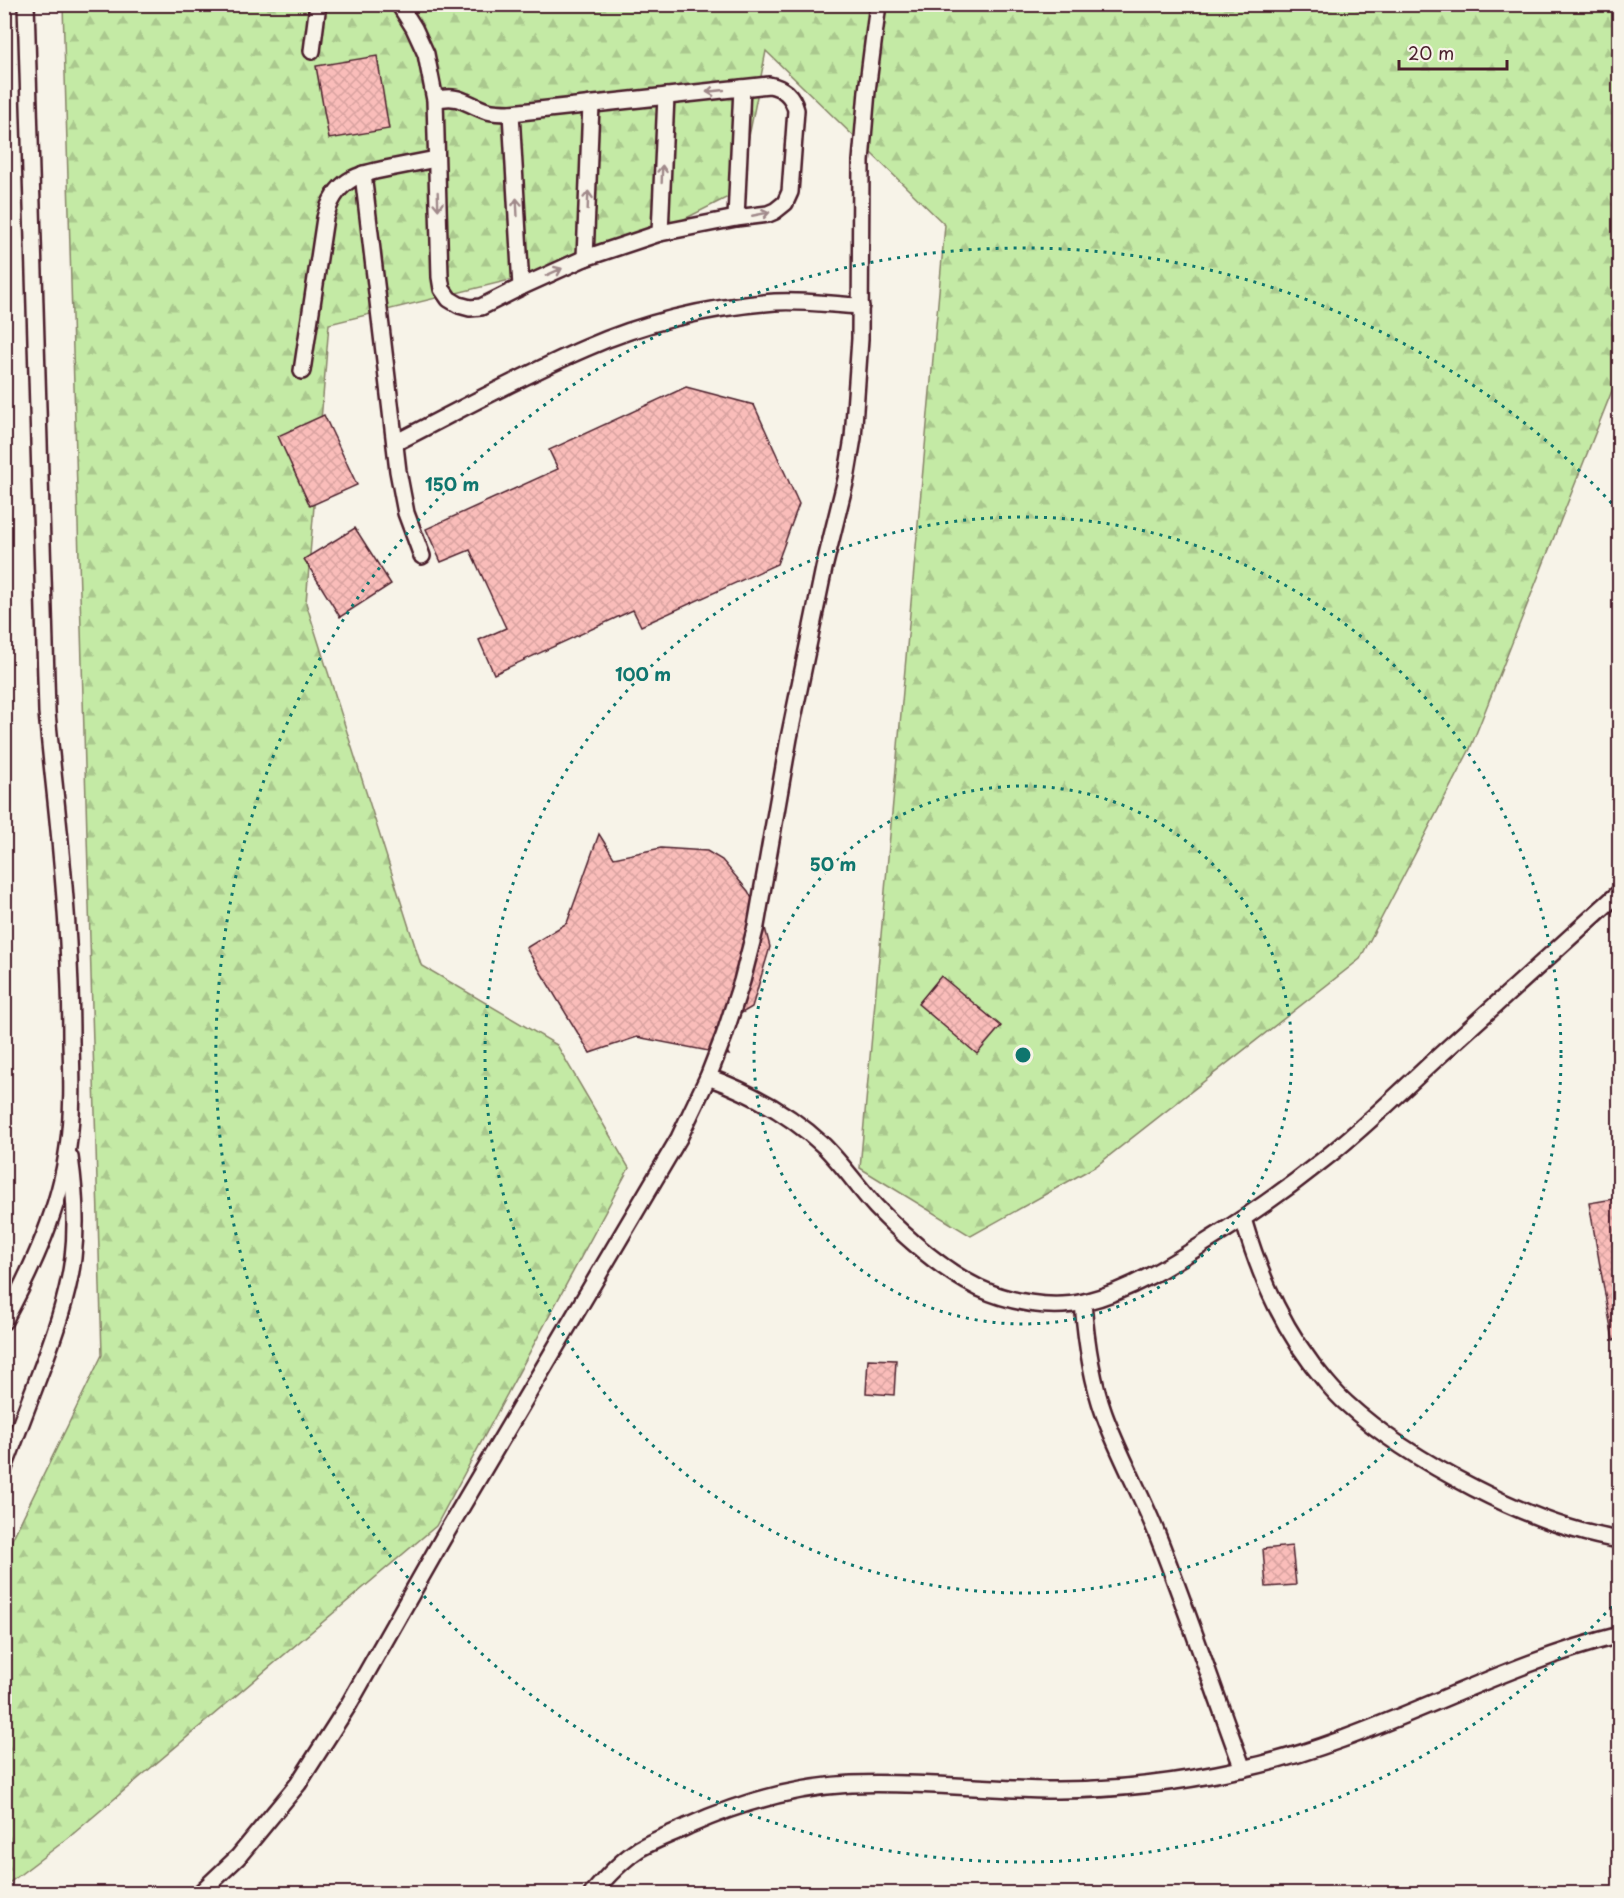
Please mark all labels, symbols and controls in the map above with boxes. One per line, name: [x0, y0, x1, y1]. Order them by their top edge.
scale bar: [1399, 33, 1507, 71]
text: 20 m: [1408, 39, 1454, 66]
one-way arrow: [706, 86, 726, 97]
one-way arrow: [657, 165, 668, 185]
one-way arrow: [432, 190, 443, 210]
one-way arrow: [582, 190, 593, 210]
one-way arrow: [511, 198, 522, 218]
one-way arrow: [751, 209, 770, 220]
one-way arrow: [544, 266, 563, 277]
text: 150 m: [425, 470, 479, 497]
text: 100 m: [615, 660, 671, 687]
text: 50 m: [810, 850, 856, 877]
centre of rings: [1013, 1045, 1033, 1065]

